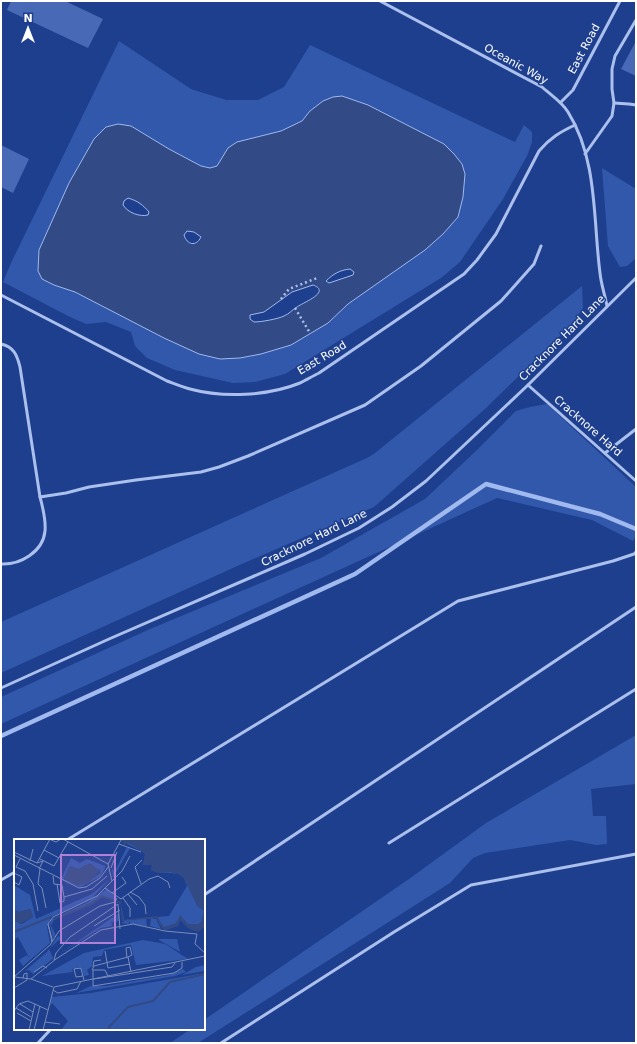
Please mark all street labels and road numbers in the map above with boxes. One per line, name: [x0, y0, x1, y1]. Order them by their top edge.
street label: East Road: [565, 22, 603, 76]
street label: Oceanic Way: [482, 41, 551, 87]
street label: Cracknore Hard Lane: [516, 292, 608, 384]
street label: East Road: [295, 338, 349, 378]
street label: Cracknore Hard: [551, 393, 625, 459]
street label: Cracknore Hard Lane: [259, 507, 369, 569]

